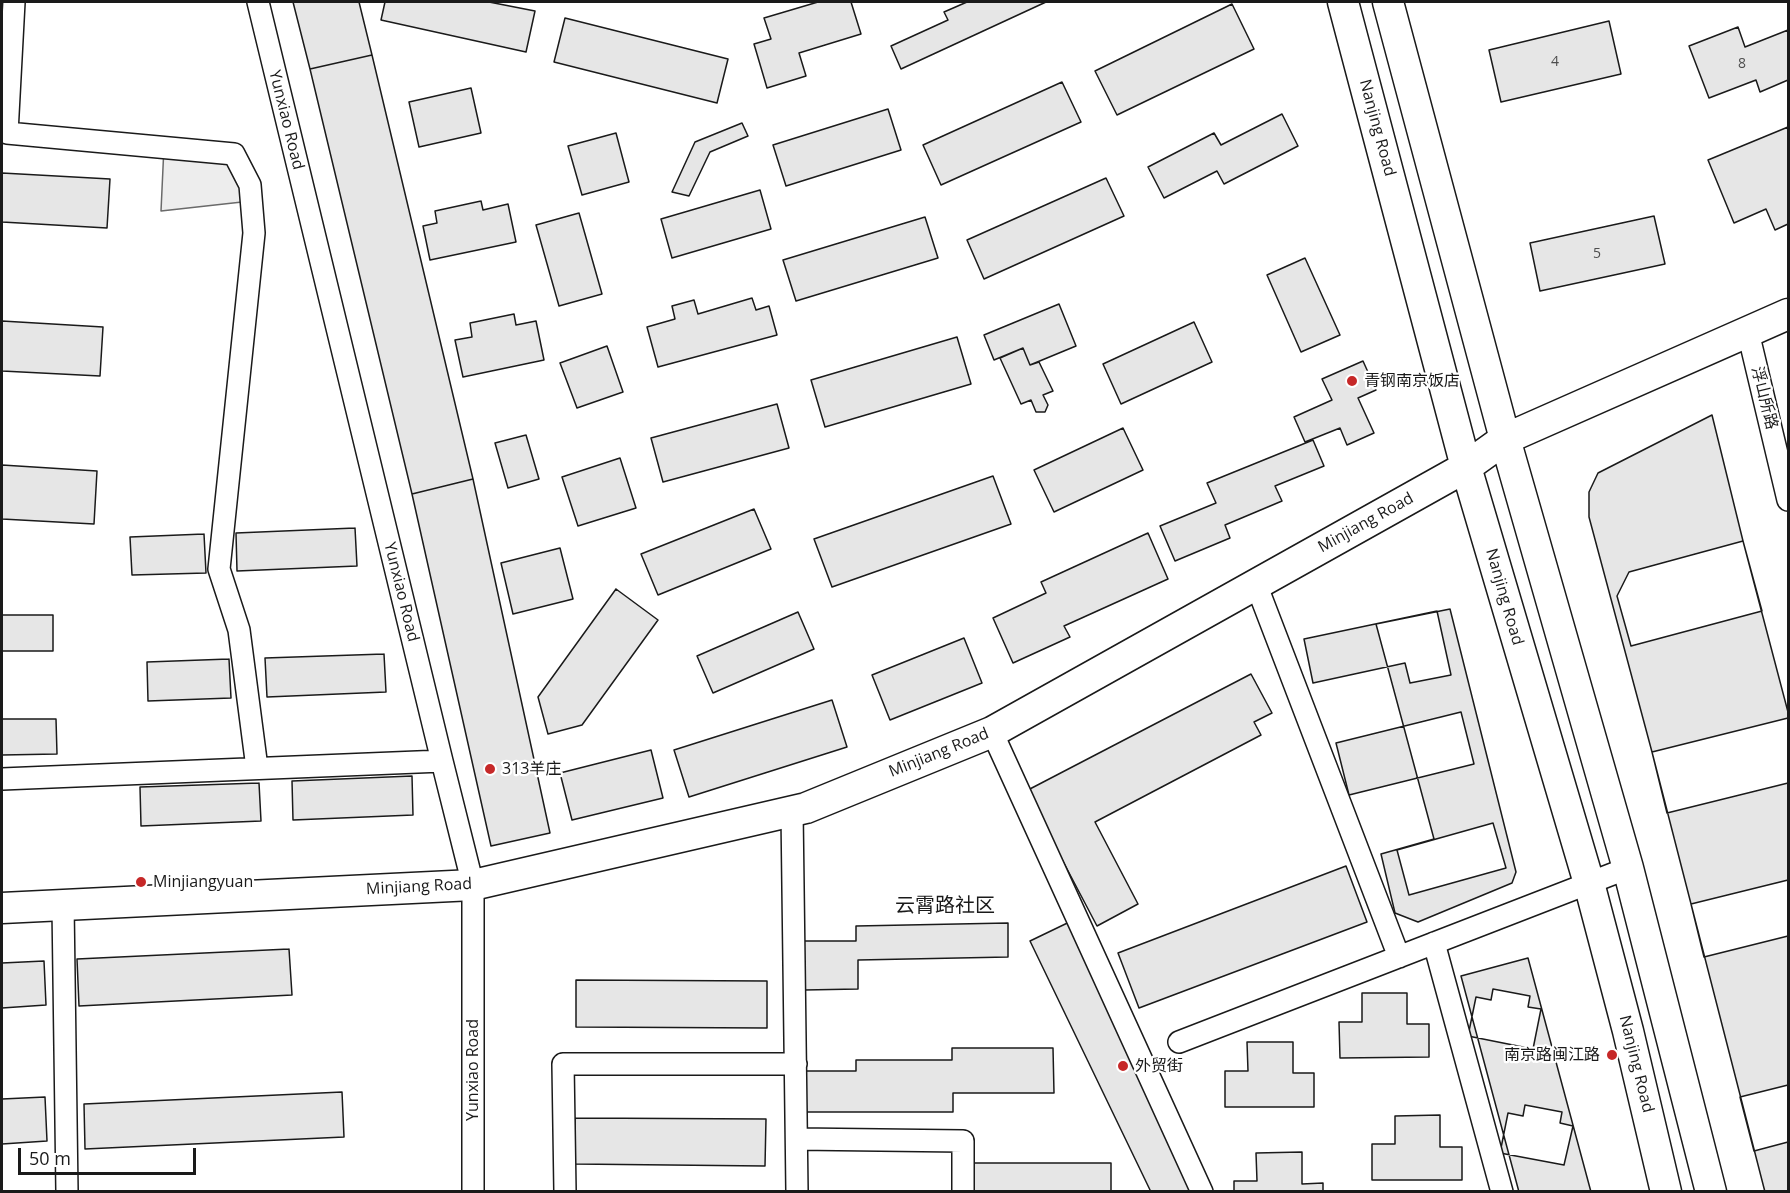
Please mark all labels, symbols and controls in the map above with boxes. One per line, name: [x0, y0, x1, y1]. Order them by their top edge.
house number: 4: [1551, 54, 1559, 70]
house number: 8: [1738, 56, 1746, 72]
street label: Yunxiao Road: [264, 68, 308, 172]
street label: Nanjing Road: [1355, 77, 1399, 179]
house number: 5: [1593, 246, 1601, 262]
street label: 浮山所路: [1747, 365, 1781, 431]
place label: 青钢南京饭店: [1364, 371, 1460, 391]
marker: 青钢南京饭店: [1345, 374, 1359, 388]
street label: Minjiang Road: [1315, 489, 1417, 557]
street label: Yunxiao Road: [379, 540, 423, 644]
street label: Nanjing Road: [1481, 546, 1527, 648]
street label: Minjiang Road: [886, 724, 992, 782]
place label: 313羊庄: [502, 759, 561, 779]
marker: 313羊庄: [483, 762, 497, 776]
place label: Minjiangyuan: [153, 872, 253, 892]
marker: Minjiangyuan: [134, 875, 148, 889]
street label: Minjiang Road: [366, 875, 472, 899]
district label: 云霄路社区: [895, 894, 995, 918]
street label: Nanjing Road: [1615, 1013, 1657, 1115]
street label: Yunxiao Road: [463, 1019, 483, 1121]
place label: 南京路闽江路: [1504, 1045, 1600, 1065]
marker: 南京路闽江路: [1605, 1048, 1619, 1062]
place label: 外贸街: [1135, 1056, 1183, 1076]
marker: 外贸街: [1116, 1059, 1130, 1073]
scale bar: [21, 1136, 200, 1174]
text: 50 m: [29, 1146, 71, 1170]

